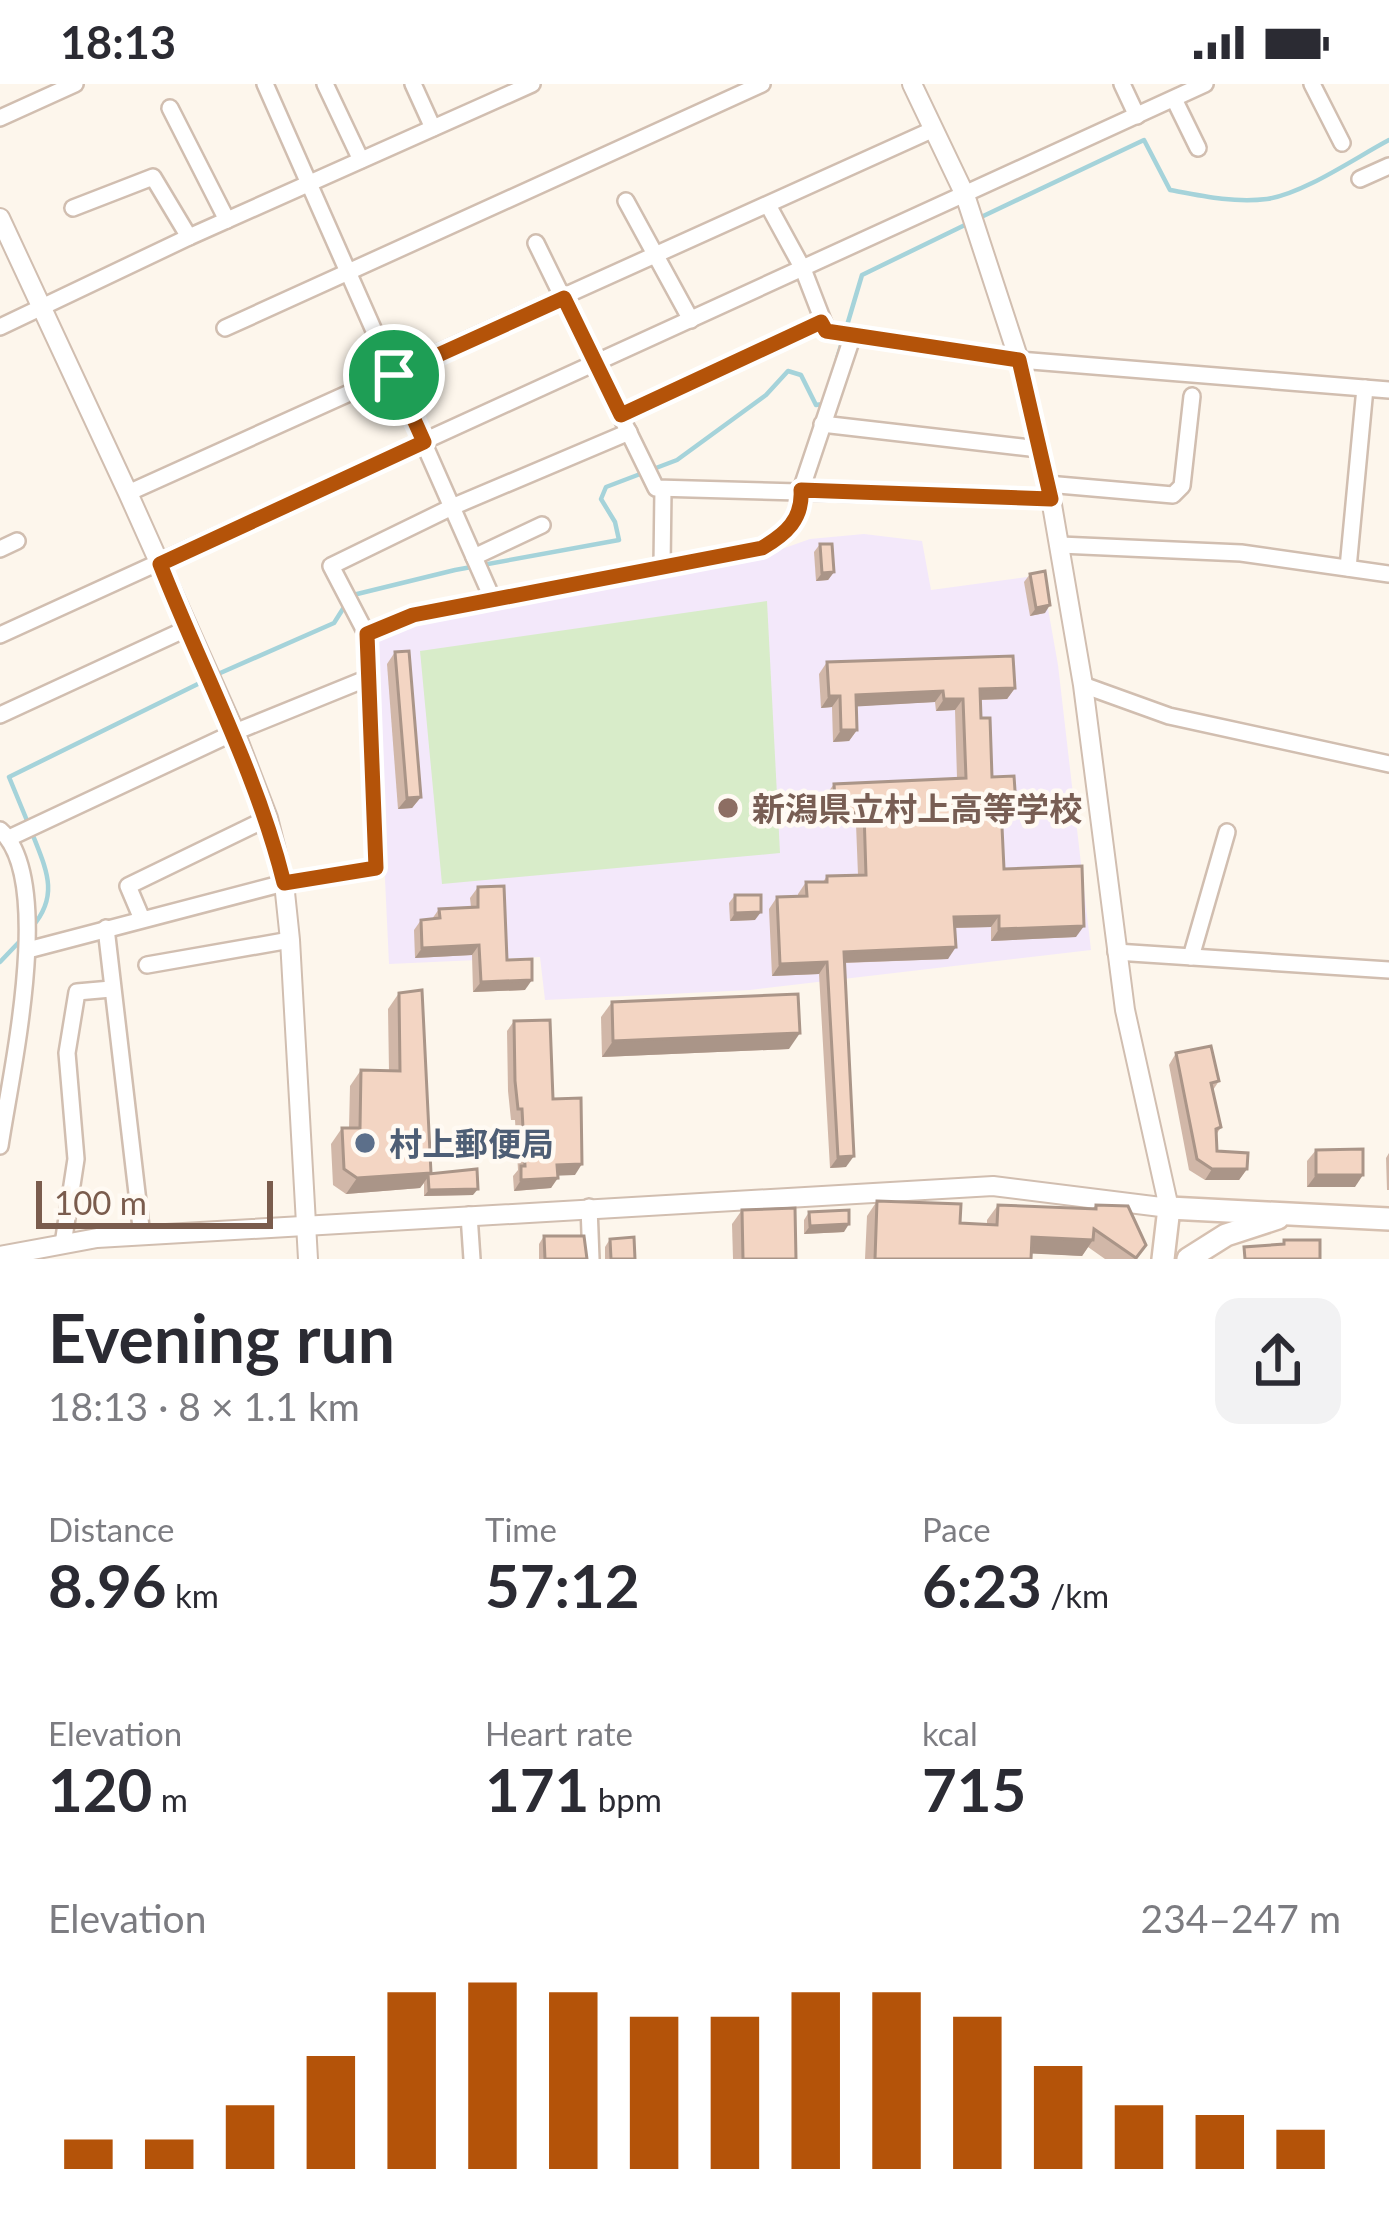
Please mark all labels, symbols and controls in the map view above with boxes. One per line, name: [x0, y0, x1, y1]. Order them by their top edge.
text: 18:13: [60, 15, 176, 69]
pin: [343, 324, 445, 426]
icon: arrive: [361, 342, 427, 408]
place label: 新潟県立村上高等学校: [752, 788, 1082, 828]
marker: 新潟県立村上高等学校: [715, 795, 741, 821]
place label: 村上郵便局: [389, 1123, 554, 1163]
marker: 村上郵便局: [352, 1130, 378, 1156]
scale bar: [36, 1175, 273, 1228]
text: 100 m: [54, 1182, 147, 1222]
text: Evening run: [48, 1298, 395, 1377]
button: share: [1215, 1298, 1341, 1424]
text: 18:13 · 8 × 1.1 km: [48, 1383, 360, 1429]
text: Distance: [48, 1509, 175, 1549]
text: Time: [485, 1509, 557, 1549]
text: Pace: [922, 1509, 991, 1549]
text: 8.96: [48, 1549, 167, 1621]
text: 57:12: [485, 1549, 640, 1621]
text: 6:23: [922, 1549, 1042, 1621]
text: km: [167, 1575, 219, 1615]
text: /km: [1042, 1575, 1109, 1615]
text: Elevation: [48, 1713, 182, 1753]
text: Heart rate: [485, 1713, 633, 1753]
text: kcal: [922, 1713, 978, 1753]
text: 120: [48, 1753, 152, 1825]
text: 171: [485, 1753, 589, 1825]
text: 715: [922, 1753, 1026, 1825]
text: m: [152, 1779, 188, 1819]
text: bpm: [589, 1779, 662, 1819]
text: Elevation: [48, 1895, 206, 1941]
text: 234–247 m: [1141, 1895, 1341, 1941]

